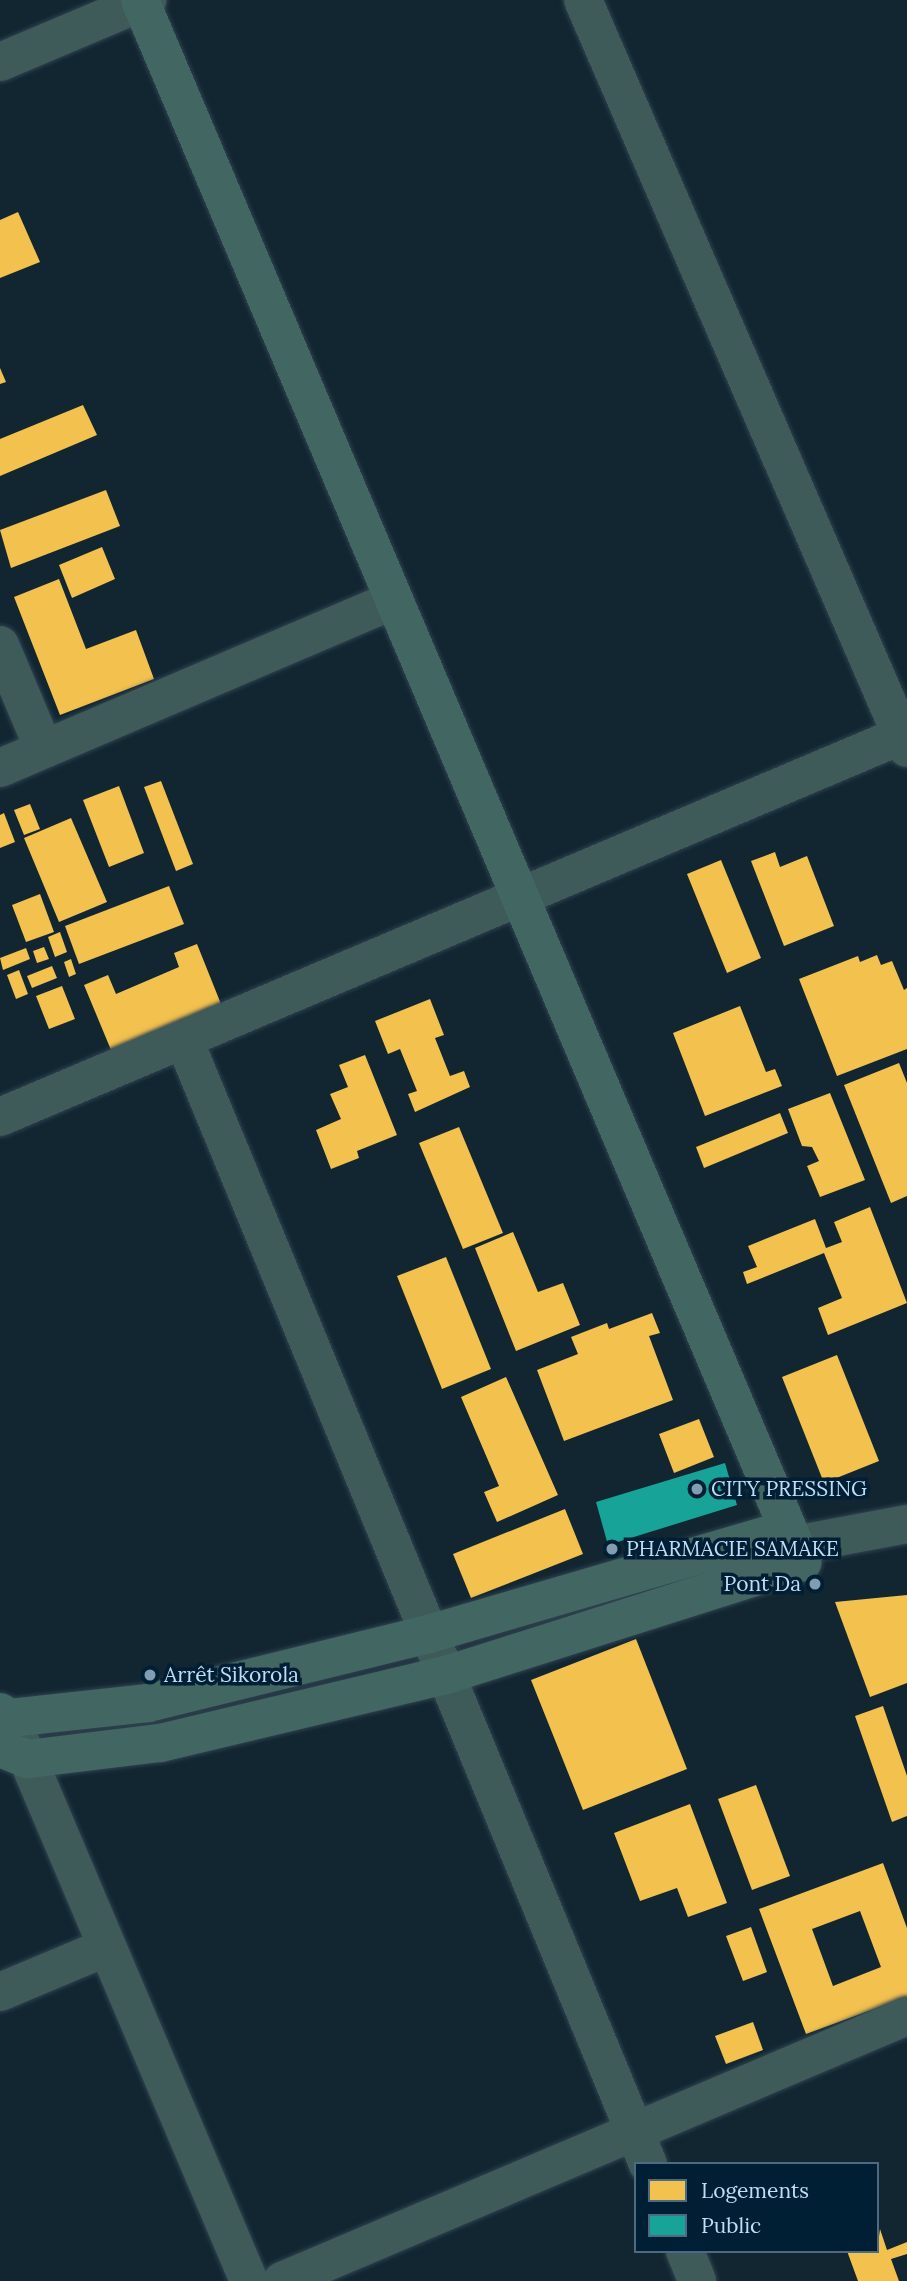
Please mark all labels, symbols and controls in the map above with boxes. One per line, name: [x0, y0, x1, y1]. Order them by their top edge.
place label: CITY PRESSING: [711, 1476, 867, 1502]
marker: CITY PRESSING: [689, 1481, 705, 1497]
place label: PHARMACIE SAMAKE: [626, 1536, 839, 1562]
marker: PHARMACIE SAMAKE: [604, 1541, 620, 1557]
place label: Pont Da: [724, 1571, 801, 1597]
marker: Pont Da: [807, 1576, 823, 1592]
place label: Arrêt Sikorola: [164, 1662, 299, 1688]
marker: Arrêt Sikorola: [142, 1667, 158, 1683]
legend: [634, 2162, 879, 2253]
text: Logements: [701, 2177, 809, 2204]
text: Public: [701, 2212, 761, 2239]

